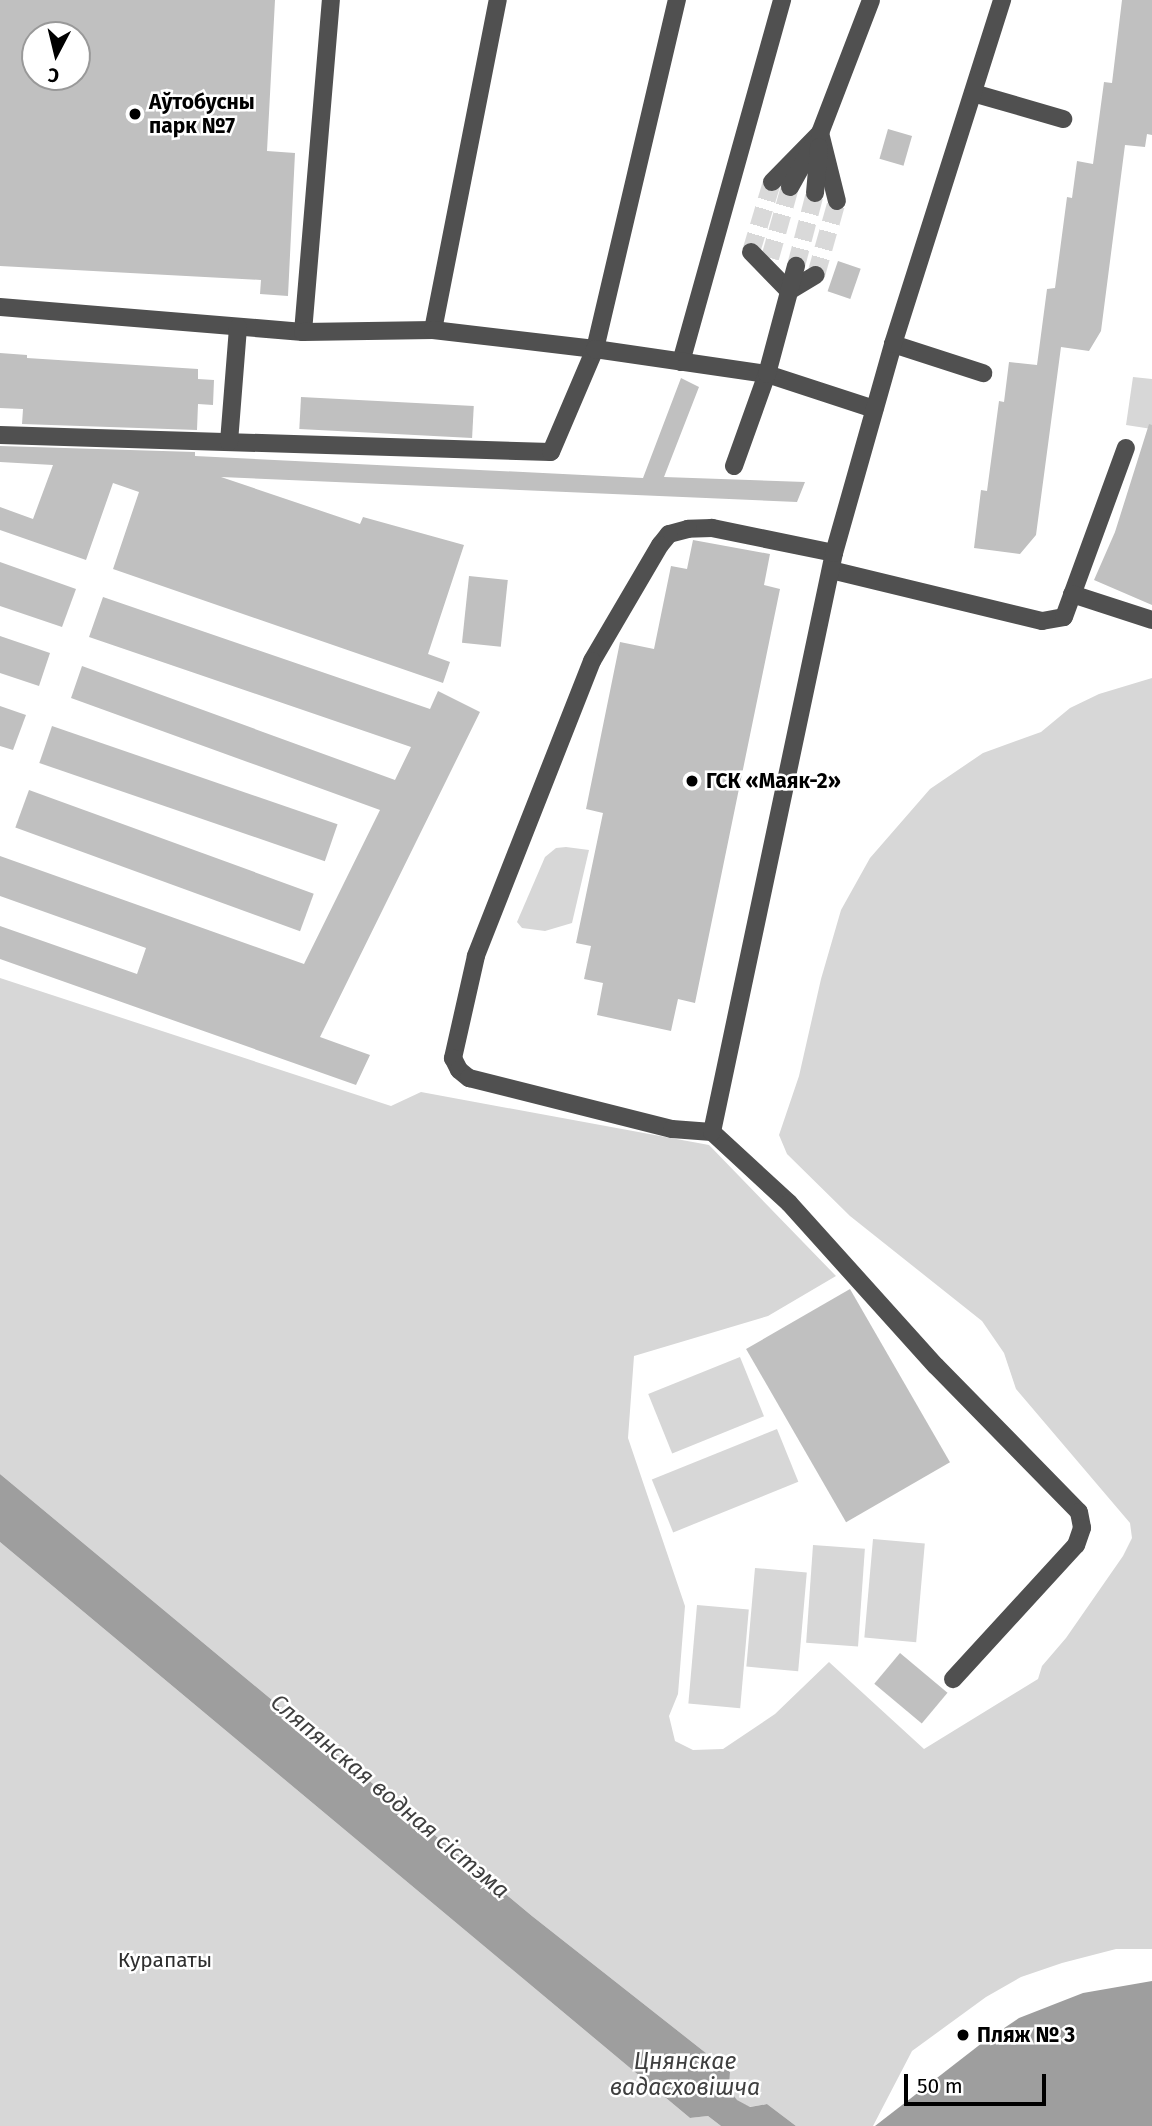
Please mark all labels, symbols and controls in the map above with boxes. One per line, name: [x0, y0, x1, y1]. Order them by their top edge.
north arrow: [21, 21, 91, 91]
text: С: [47, 63, 60, 87]
place label: Аўтобусны парк №7: [149, 89, 255, 139]
marker: Аўтобусны парк №7: [127, 106, 143, 122]
place label: ГСК «Маяк-2»: [706, 768, 841, 794]
marker: ГСК «Маяк-2»: [684, 773, 700, 789]
water label: Сляпянская водная сістэма: [265, 1688, 515, 1904]
park label: Курапаты: [118, 1947, 212, 1973]
place label: Пляж № 3: [977, 2022, 1075, 2048]
marker: Пляж № 3: [955, 2027, 971, 2043]
water label: Цнянскае вадасховішча: [610, 2047, 760, 2101]
scale bar: [907, 2060, 1049, 2104]
text: 50 m: [917, 2073, 963, 2099]

